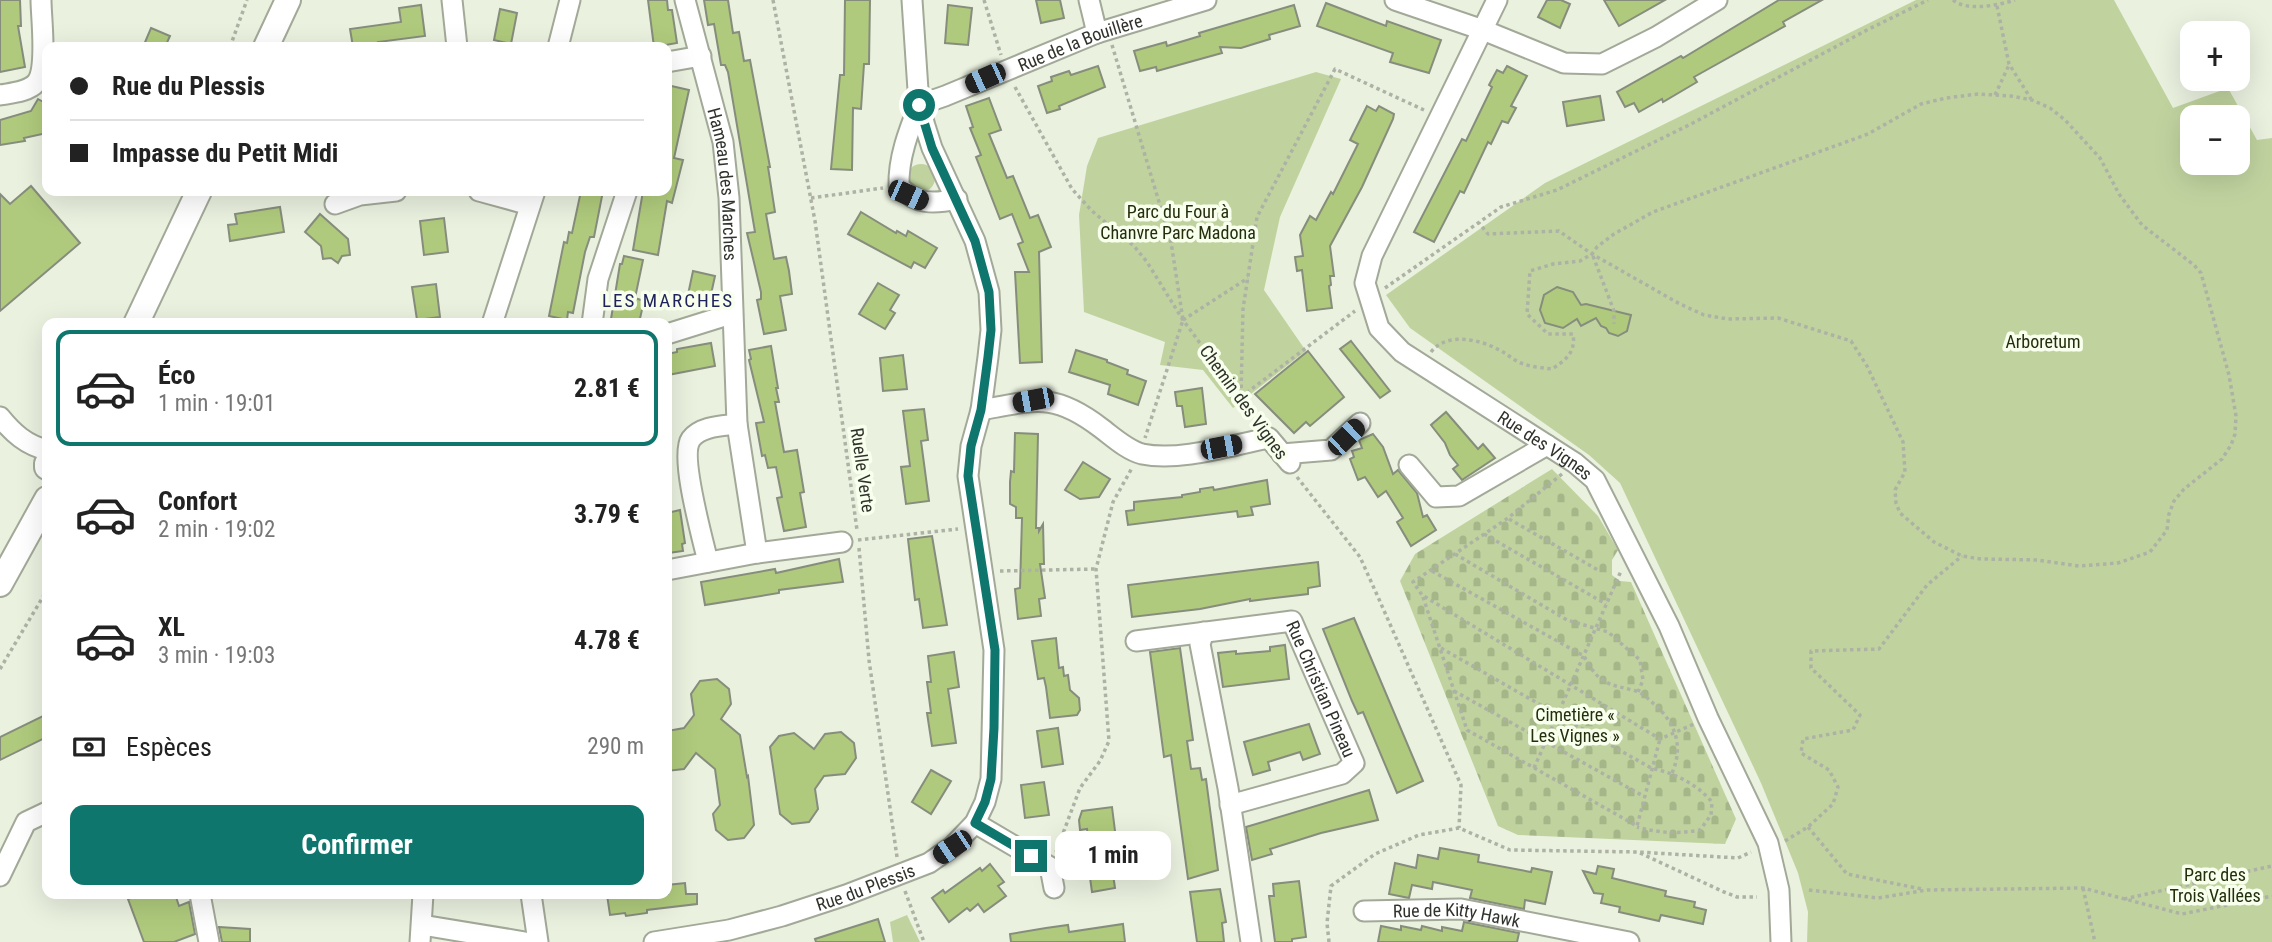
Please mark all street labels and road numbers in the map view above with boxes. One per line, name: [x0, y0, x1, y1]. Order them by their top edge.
street label: Rue de la Bouillère: [1015, 9, 1145, 75]
street label: Hameau des Marches: [704, 105, 742, 261]
street label: Chemin des Vignes: [1196, 341, 1292, 463]
street label: Rue des Vignes: [1494, 406, 1597, 484]
street label: Ruelle Verte: [847, 426, 879, 514]
street label: Rue Christian Pineau: [1282, 617, 1361, 760]
street label: Rue du Plessis: [813, 859, 918, 915]
street label: Rue de Kitty Hawk: [1393, 898, 1522, 931]

